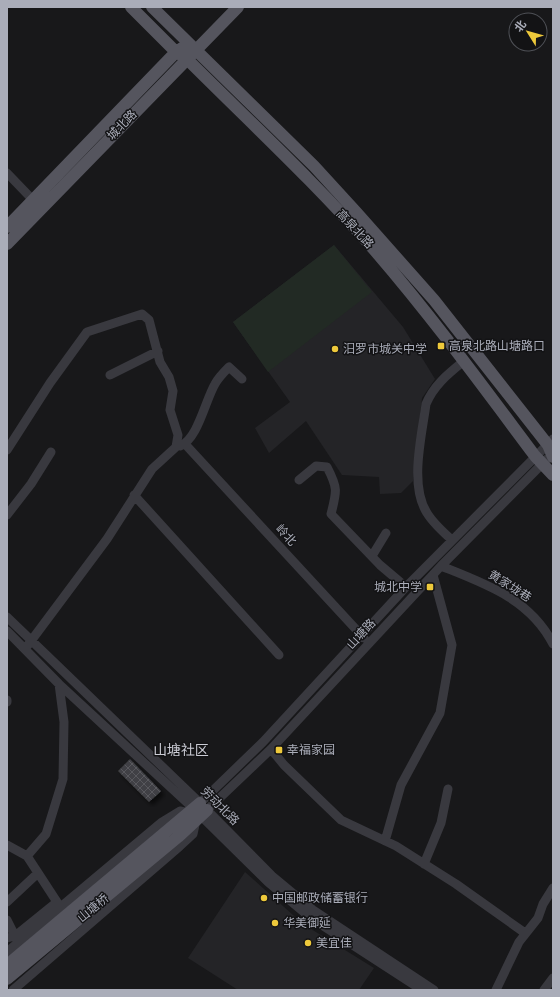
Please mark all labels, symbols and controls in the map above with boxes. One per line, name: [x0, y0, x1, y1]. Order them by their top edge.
north arrow: [508, 12, 548, 52]
text: 北: [510, 17, 529, 35]
street label: 城北路: [103, 106, 140, 144]
street label: 高泉北路: [333, 205, 378, 252]
place label: 高泉北路山塘路口: [449, 337, 545, 354]
place label: 汨罗市城关中学: [343, 340, 427, 357]
marker: 高泉北路山塘路口: [436, 341, 446, 351]
marker: 汨罗市城关中学: [330, 344, 340, 354]
street label: 岭北: [272, 520, 301, 549]
street label: 黄家垅巷: [485, 566, 535, 606]
place label: 城北中学: [374, 578, 422, 595]
marker: 城北中学: [425, 582, 435, 592]
street label: 山塘路: [342, 615, 379, 653]
district label: 山塘社区: [153, 740, 209, 759]
place label: 幸福家园: [287, 741, 335, 758]
marker: 幸福家园: [274, 745, 284, 755]
street label: 劳动北路: [197, 783, 243, 829]
place label: 中国邮政储蓄银行: [272, 889, 368, 906]
street label: 山塘桥: [73, 890, 112, 926]
marker: 中国邮政储蓄银行: [259, 893, 269, 903]
place label: 华美御延: [283, 914, 331, 931]
marker: 华美御延: [270, 918, 280, 928]
place label: 美宜佳: [316, 934, 352, 951]
marker: 美宜佳: [303, 938, 313, 948]

